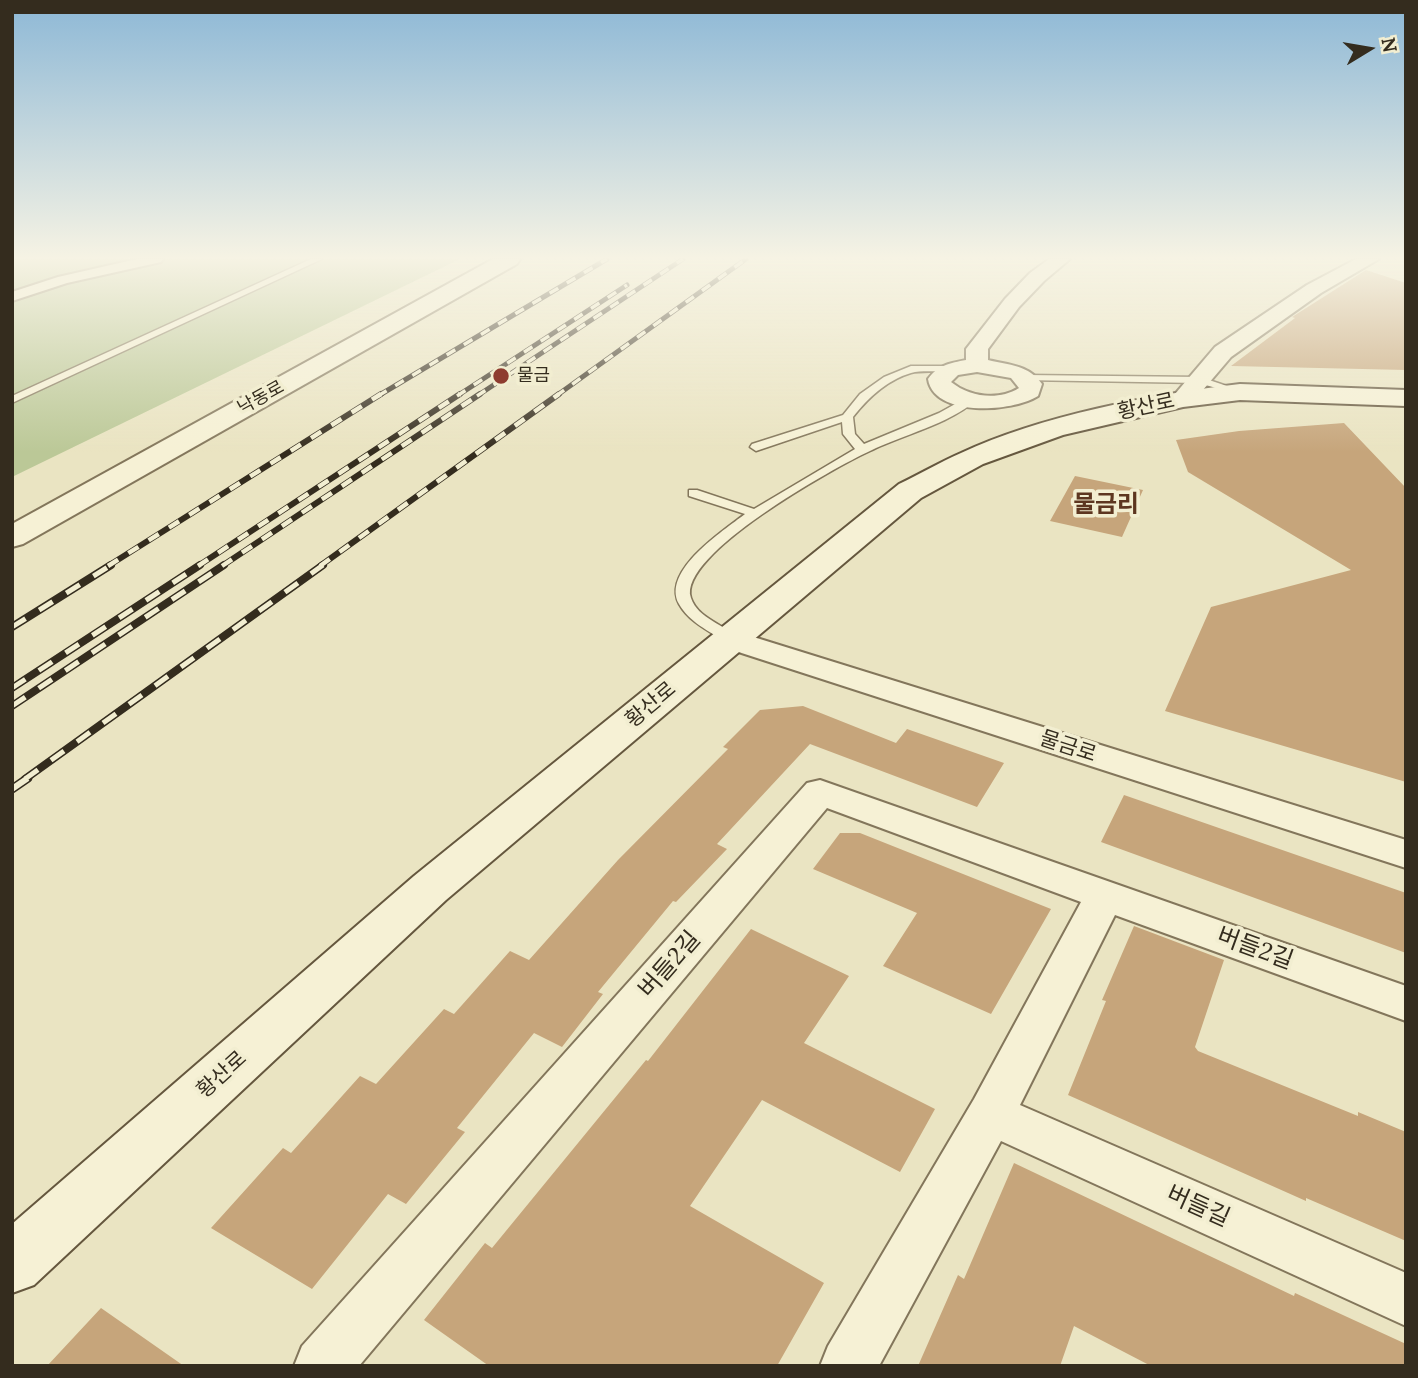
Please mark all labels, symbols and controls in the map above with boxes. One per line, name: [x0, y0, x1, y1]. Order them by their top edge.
north arrow: [1334, 14, 1404, 84]
text: N: [1376, 35, 1403, 54]
place label: 물금: [517, 365, 550, 387]
marker: 물금: [491, 366, 511, 386]
street label: 낙동로: [234, 377, 288, 419]
street label: 황산로: [1115, 389, 1177, 425]
district label: 물금리: [1073, 491, 1139, 519]
street label: 황산로: [621, 677, 681, 733]
street label: 물금로: [1037, 726, 1099, 768]
street label: 버들2길: [1213, 922, 1297, 976]
street label: 버들2길: [633, 926, 707, 1004]
street label: 황산로: [192, 1046, 252, 1104]
street label: 버들길: [1162, 1180, 1234, 1234]

